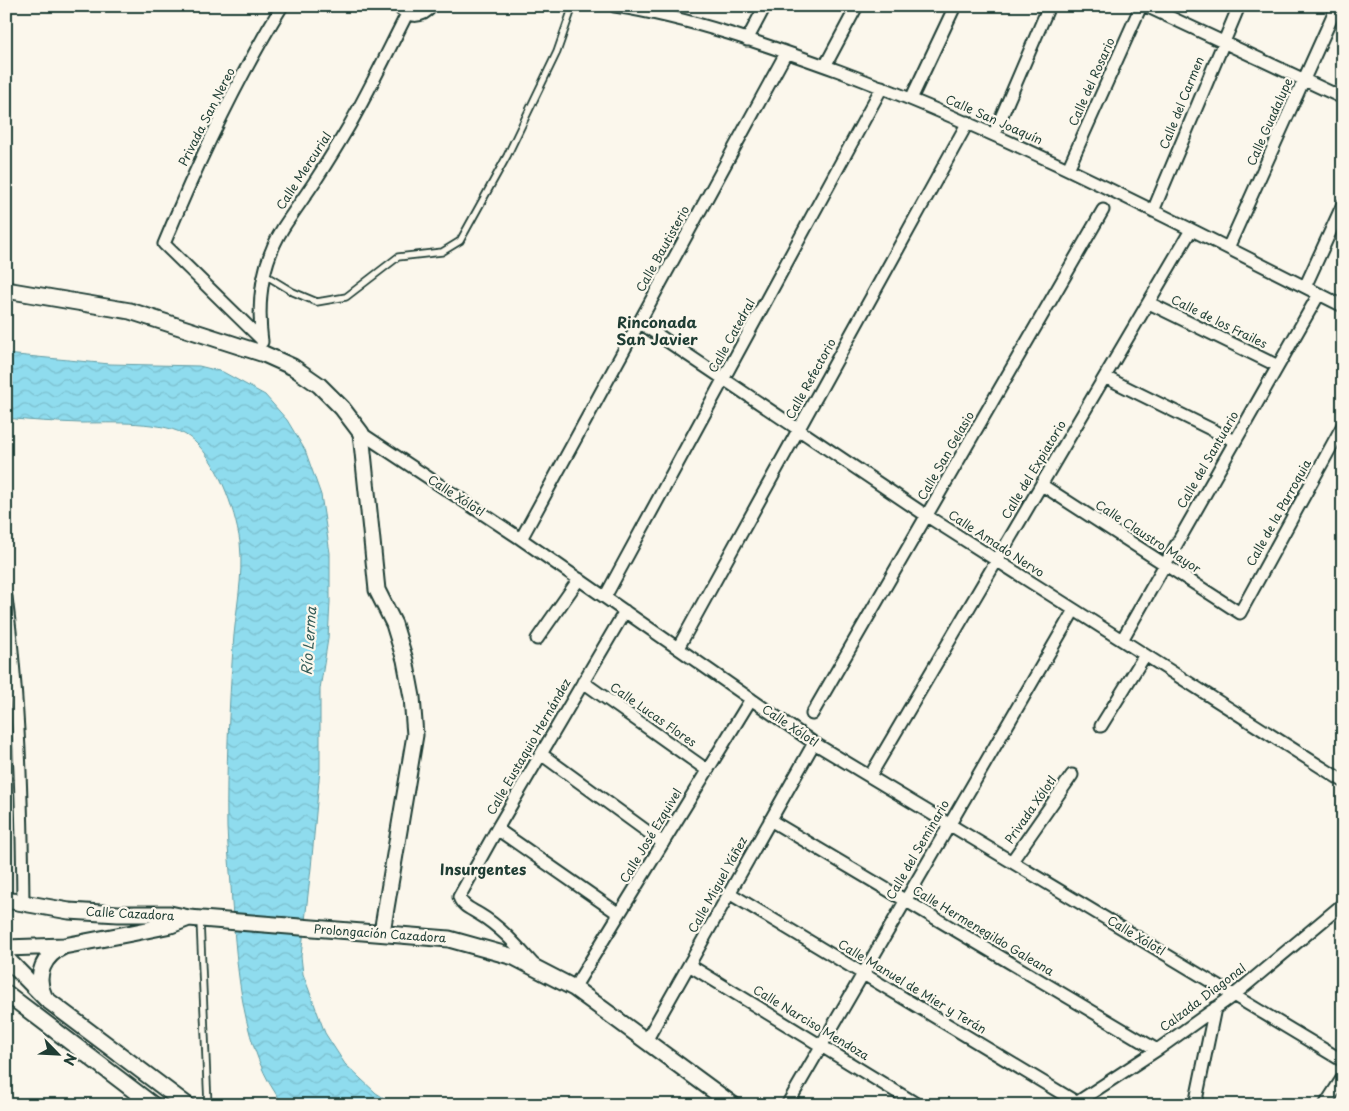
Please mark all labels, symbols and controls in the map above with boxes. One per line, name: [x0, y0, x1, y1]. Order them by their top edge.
street label: Calle del Rosario: [1064, 34, 1119, 129]
street label: Calle del Carmen: [1154, 54, 1208, 152]
street label: Privada San Nereo: [173, 64, 239, 169]
street label: Calle Guadalupe: [1242, 74, 1297, 168]
street label: Calle San Joaquín: [943, 90, 1046, 149]
street label: Calle Mercurial: [271, 128, 335, 213]
street label: Calle Bautisterio: [631, 202, 693, 295]
street label: Calle de los Frailes: [1168, 290, 1271, 352]
street label: Calle Catedral: [703, 295, 759, 376]
district label: Rinconada San Javier: [616, 310, 698, 350]
street label: Calle Refectorio: [780, 335, 840, 422]
street label: Calle San Gelasio: [912, 407, 978, 503]
street label: Calle del Santuario: [1172, 407, 1243, 512]
street label: Calle del Expiatorio: [996, 416, 1070, 522]
street label: Calle de la Parroquia: [1241, 455, 1315, 569]
street label: Calle Xólotl: [425, 470, 489, 520]
street label: Calle Claustro Mayor: [1092, 495, 1205, 577]
street label: Calle Amado Nervo: [945, 505, 1048, 581]
water label: Río Lerma: [296, 605, 321, 676]
street label: Calle Eustaquio Hernández: [482, 675, 575, 818]
street label: Calle Lucas Flores: [607, 678, 701, 751]
street label: Calle Xólotl: [759, 700, 822, 751]
street label: Privada Xólotl: [1000, 772, 1060, 847]
street label: Calle José Ezquivel: [615, 785, 685, 886]
street label: Calle del Seminario: [881, 796, 953, 903]
street label: Calle Miguel Yáñez: [683, 833, 751, 936]
district label: Insurgentes: [440, 857, 526, 880]
street label: Calle Hermenegildo Galeana: [909, 881, 1058, 980]
street label: Calle Cazadora: [85, 902, 175, 924]
street label: Calle Xólotl: [1104, 911, 1169, 960]
street label: Prolongación Cazadora: [313, 919, 448, 947]
street label: Calle Manuel de Mier y Terán: [835, 935, 990, 1038]
street label: Calzada Diagonal: [1156, 959, 1249, 1036]
street label: Calle Narciso Mendoza: [750, 980, 873, 1064]
north arrow: [32, 1028, 82, 1078]
text: N: [58, 1050, 82, 1069]

